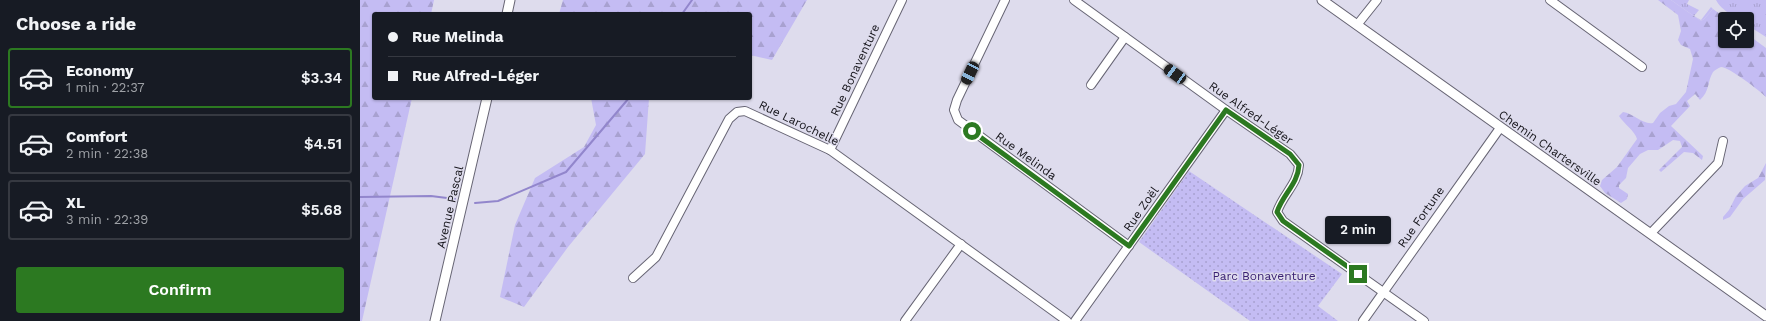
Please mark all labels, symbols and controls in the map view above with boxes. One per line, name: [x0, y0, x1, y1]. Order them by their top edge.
map controls: [1718, 12, 1754, 48]
button: locate: [1718, 12, 1754, 48]
text: Choose a ride: [16, 13, 136, 34]
street label: Rue Bonaventure: [828, 22, 882, 118]
text: Rue Melinda: [412, 28, 503, 46]
icon: car: [18, 60, 54, 96]
car: [959, 60, 981, 86]
text: Economy: [66, 62, 133, 80]
car: [1162, 62, 1188, 86]
text: Rue Alfred-Léger: [412, 67, 539, 85]
text: $3.34: [301, 69, 342, 87]
street label: Rue Alfred-Léger: [1206, 79, 1296, 147]
text: 1 min · 22:37: [66, 80, 145, 95]
street label: Rue Larochelle: [757, 98, 841, 148]
street label: Chemin Chartersville: [1496, 107, 1604, 189]
route start: [963, 122, 981, 140]
icon: car: [18, 126, 54, 162]
text: Comfort: [66, 128, 127, 146]
street label: Rue Melinda: [993, 129, 1059, 183]
text: $4.51: [304, 135, 342, 153]
text: 2 min · 22:38: [66, 146, 148, 161]
street label: Avenue Pascal: [434, 164, 466, 250]
street label: Rue Zoël: [1121, 184, 1162, 234]
street label: Rue Fortune: [1395, 184, 1447, 250]
icon: car: [18, 192, 54, 228]
text: XL: [66, 194, 85, 212]
text: $5.68: [301, 201, 342, 219]
text: 3 min · 22:39: [66, 212, 148, 227]
callout: 2 min: [1325, 216, 1391, 244]
text: 2 min: [1340, 222, 1376, 237]
route end: [1349, 265, 1367, 283]
button: Confirm: [16, 267, 344, 313]
park label: Parc Bonaventure: [1212, 269, 1316, 283]

